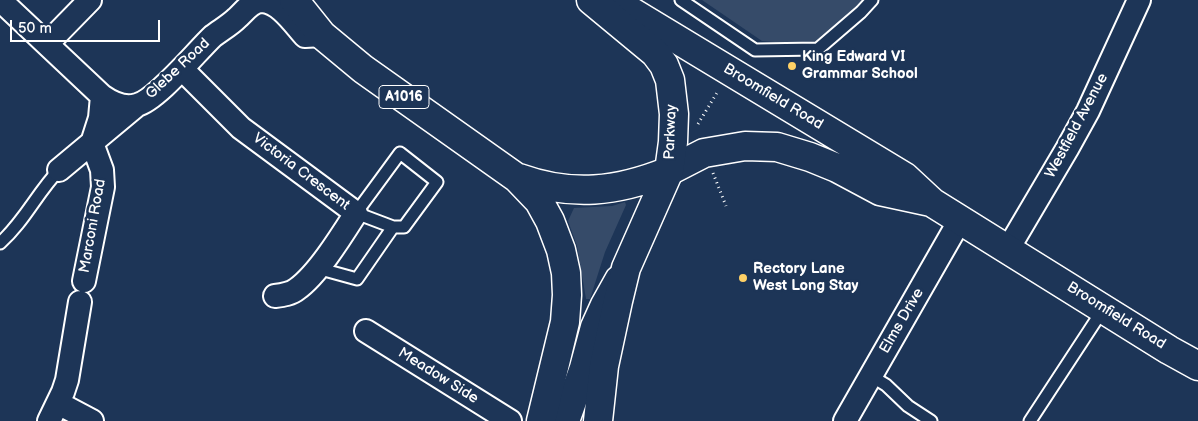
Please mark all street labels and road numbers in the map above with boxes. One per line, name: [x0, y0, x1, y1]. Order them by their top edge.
street label: Glebe Road: [142, 35, 214, 103]
street label: Broomfield Road: [720, 60, 826, 134]
street label: Westfield Avenue: [1042, 70, 1112, 182]
road number: A1016: [379, 85, 429, 108]
street label: Parkway: [661, 104, 681, 160]
street label: Victoria Crescent: [249, 130, 353, 214]
street label: Marconi Road: [76, 177, 110, 275]
street label: Broomfield Road: [1063, 278, 1169, 354]
street label: Elms Drive: [876, 285, 928, 357]
street label: Meadow Side: [394, 344, 482, 408]

